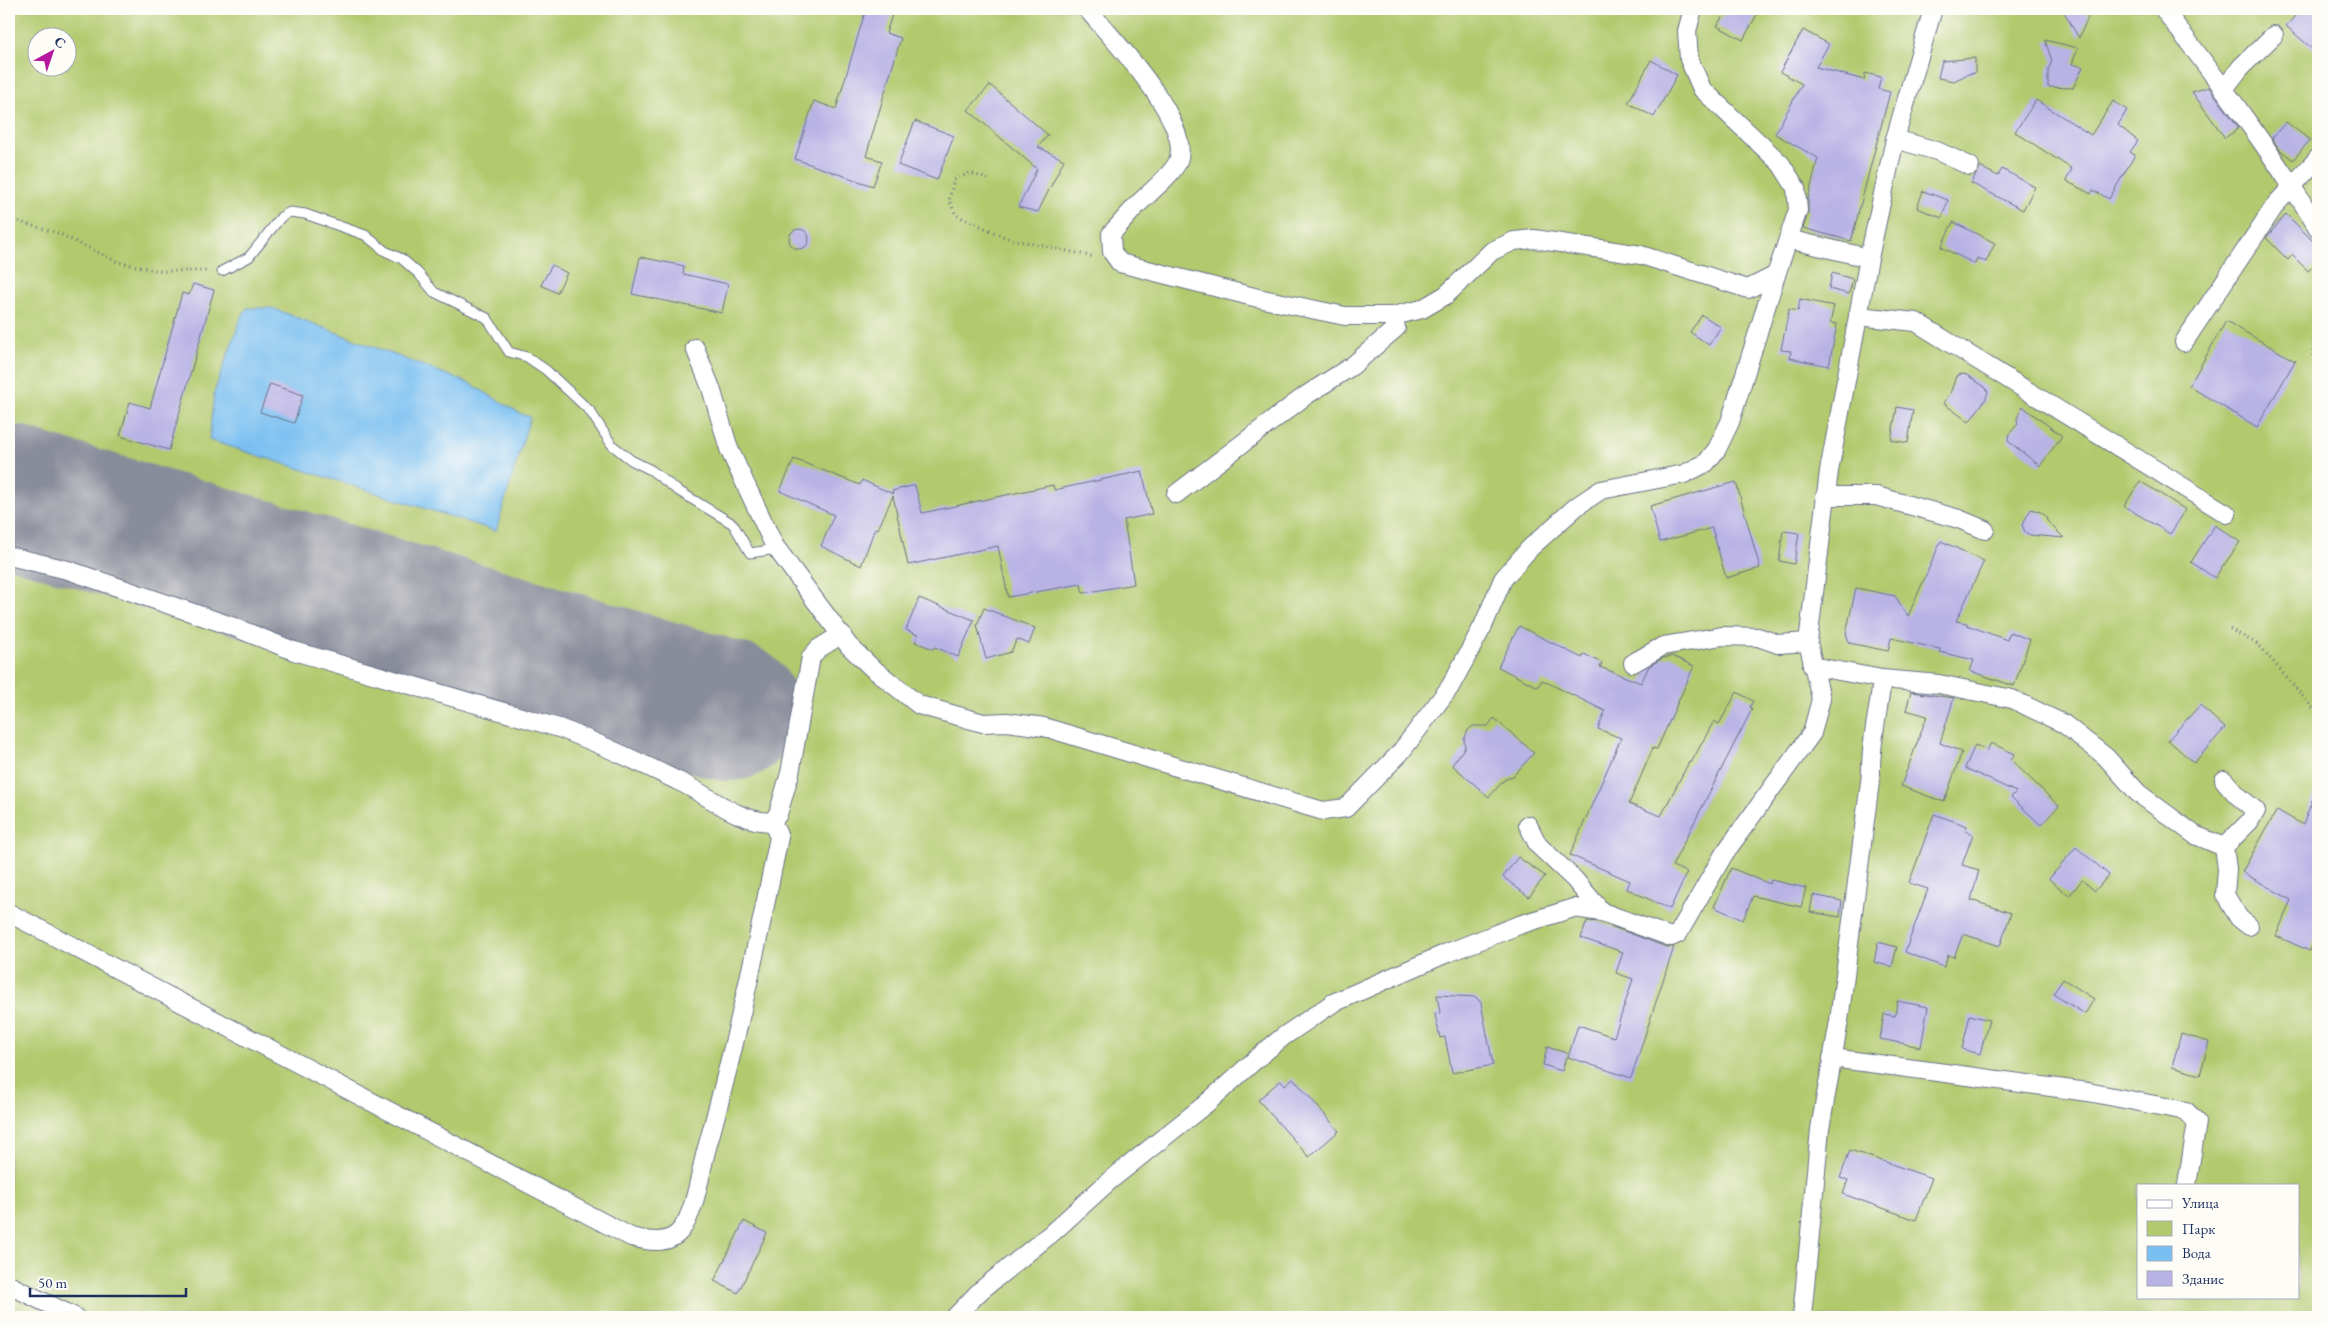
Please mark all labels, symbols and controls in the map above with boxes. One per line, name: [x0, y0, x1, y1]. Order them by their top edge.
north arrow: [28, 28, 78, 78]
text: С: [51, 32, 70, 52]
legend: [2137, 1184, 2300, 1298]
text: Улица: [2181, 1193, 2219, 1212]
text: Парк: [2182, 1219, 2215, 1238]
text: Вода: [2182, 1243, 2211, 1262]
scale bar: [30, 1266, 186, 1298]
text: Здание: [2182, 1269, 2224, 1288]
text: 50 m: [38, 1273, 67, 1292]

